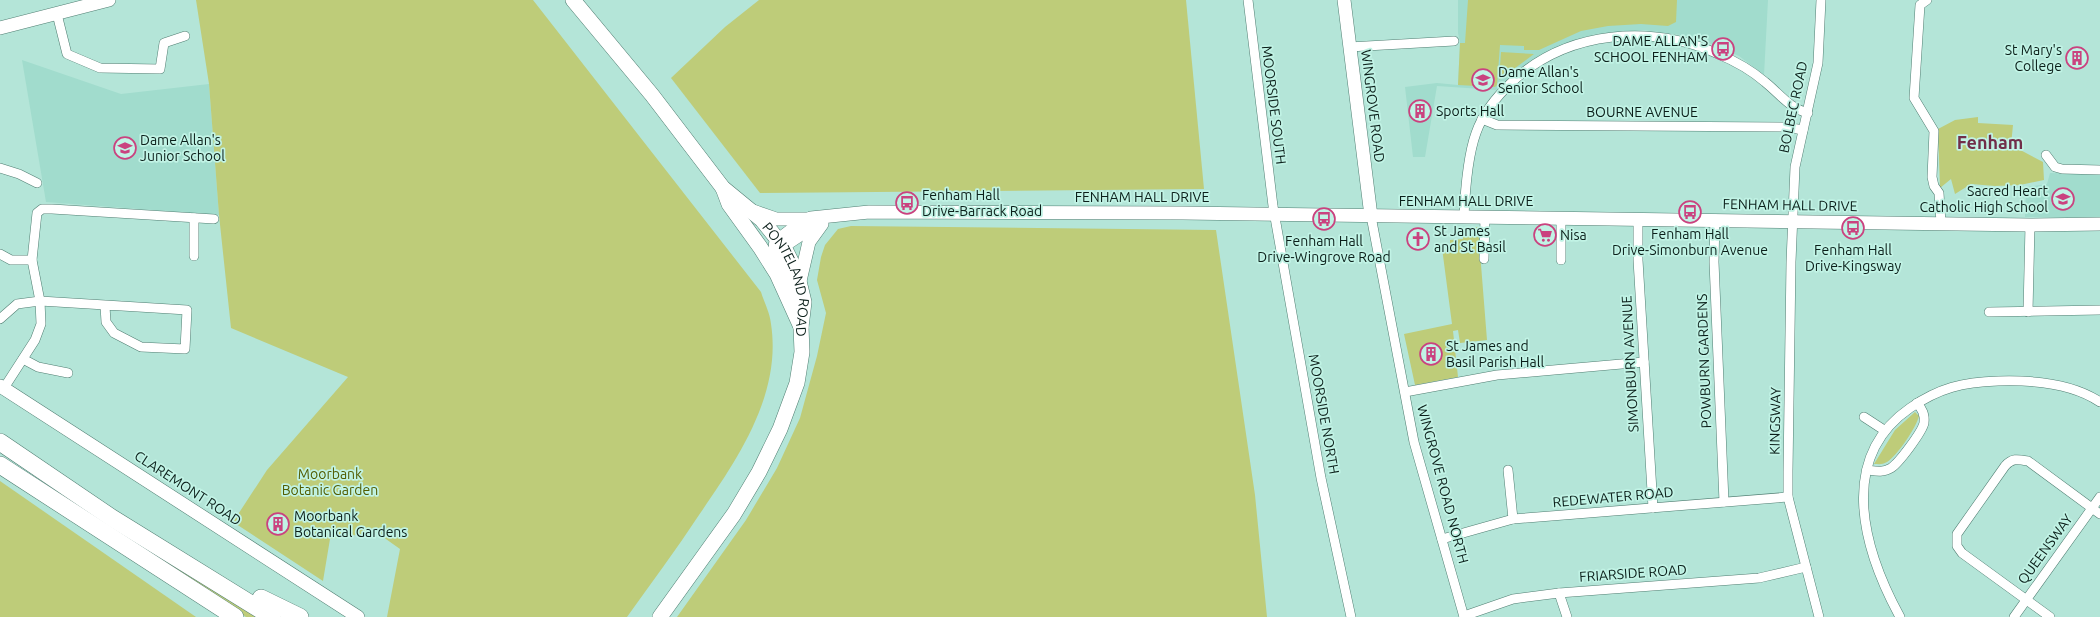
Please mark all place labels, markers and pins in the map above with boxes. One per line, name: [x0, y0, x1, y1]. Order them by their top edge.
place label: DAME ALLAN'S SCHOOL FENHAM: [1594, 33, 1708, 65]
bus stop icon: DAME ALLAN'S SCHOOL FENHAM: [1710, 36, 1736, 62]
place label: St Mary's College: [2005, 42, 2062, 74]
building icon: St Mary's College: [2064, 45, 2090, 71]
place label: Dame Allan's Senior School: [1498, 64, 1583, 96]
school or university icon: Dame Allan's Senior School: [1470, 67, 1496, 93]
building icon: Sports Hall: [1407, 98, 1433, 124]
place label: Sports Hall: [1436, 103, 1504, 119]
place label: Dame Allan's Junior School: [140, 132, 225, 164]
school or university icon: Dame Allan's Junior School: [112, 135, 138, 161]
place label: Sacred Heart Catholic High School: [1919, 183, 2048, 215]
school or university icon: Sacred Heart Catholic High School: [2050, 186, 2076, 212]
place label: Fenham Hall Drive-Barrack Road: [922, 187, 1042, 219]
bus stop icon: Fenham Hall Drive-Barrack Road: [894, 190, 920, 216]
bus stop icon: Fenham Hall Drive-Simonburn Avenue: [1677, 199, 1703, 225]
bus stop icon: Fenham Hall Drive-Wingrove Road: [1311, 206, 1337, 232]
bus stop icon: Fenham Hall Drive-Kingsway: [1840, 215, 1866, 241]
supermarket icon: Nisa: [1532, 222, 1558, 248]
place label: St James and St Basil: [1434, 223, 1506, 255]
church icon: St James and St Basil: [1405, 226, 1431, 252]
place label: Fenham Hall Drive-Simonburn Avenue: [1612, 226, 1768, 258]
place label: Nisa: [1560, 227, 1587, 243]
place label: Fenham Hall Drive-Wingrove Road: [1257, 233, 1391, 265]
place label: Fenham Hall Drive-Kingsway: [1805, 242, 1901, 274]
place label: St James and Basil Parish Hall: [1446, 338, 1544, 370]
building icon: St James and Basil Parish Hall: [1418, 341, 1444, 367]
place label: Moorbank Botanical Gardens: [294, 508, 407, 540]
building icon: Moorbank Botanical Gardens: [265, 511, 291, 537]

